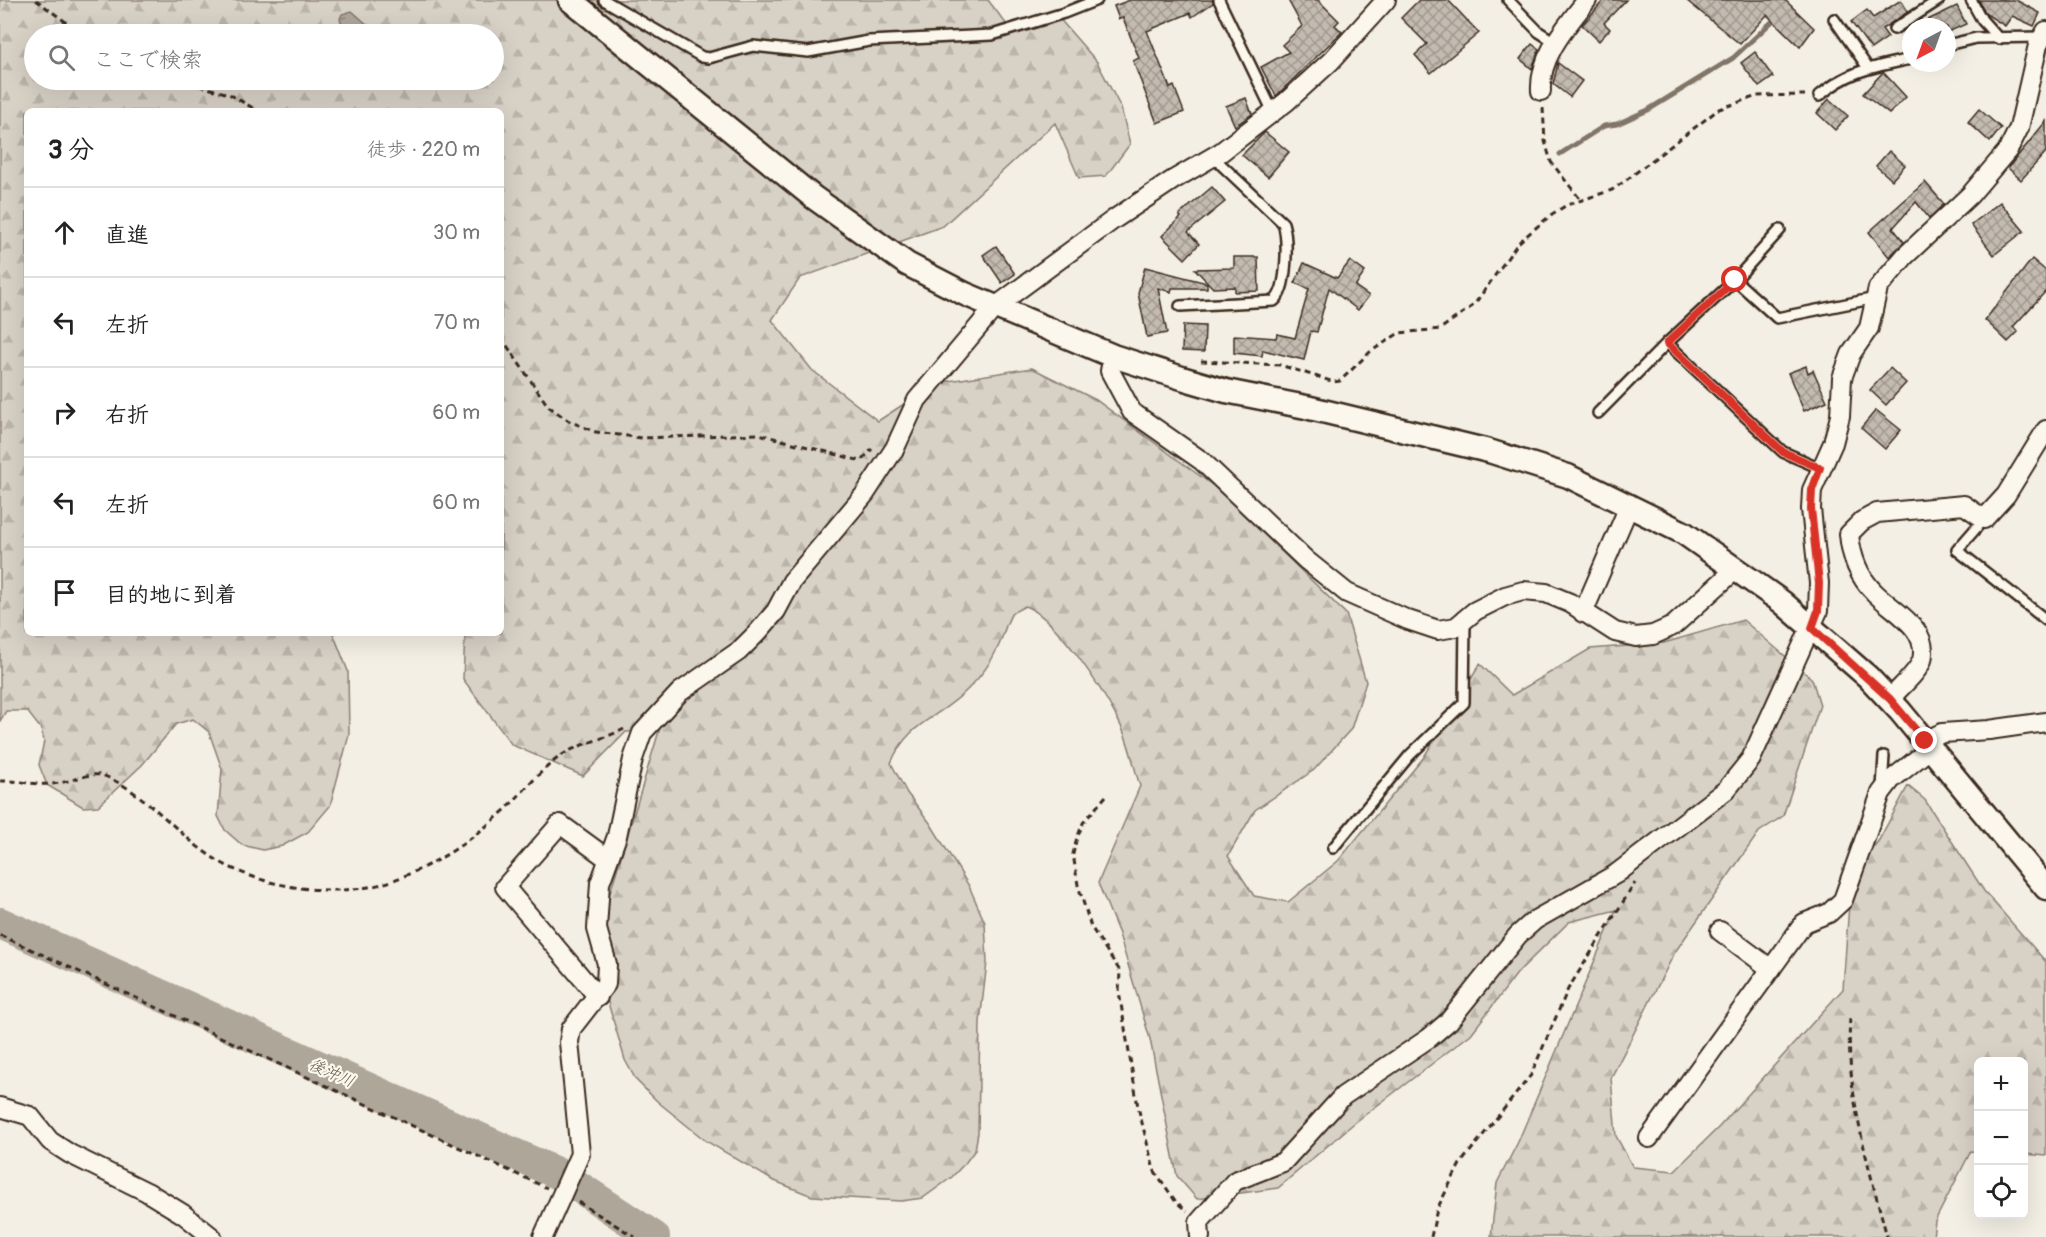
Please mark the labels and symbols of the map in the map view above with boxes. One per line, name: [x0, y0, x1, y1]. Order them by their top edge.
north arrow: [1902, 18, 1956, 72]
route start: [1721, 266, 1747, 292]
route end: [1911, 727, 1937, 753]
water label: 後沖川: [306, 1054, 358, 1092]

